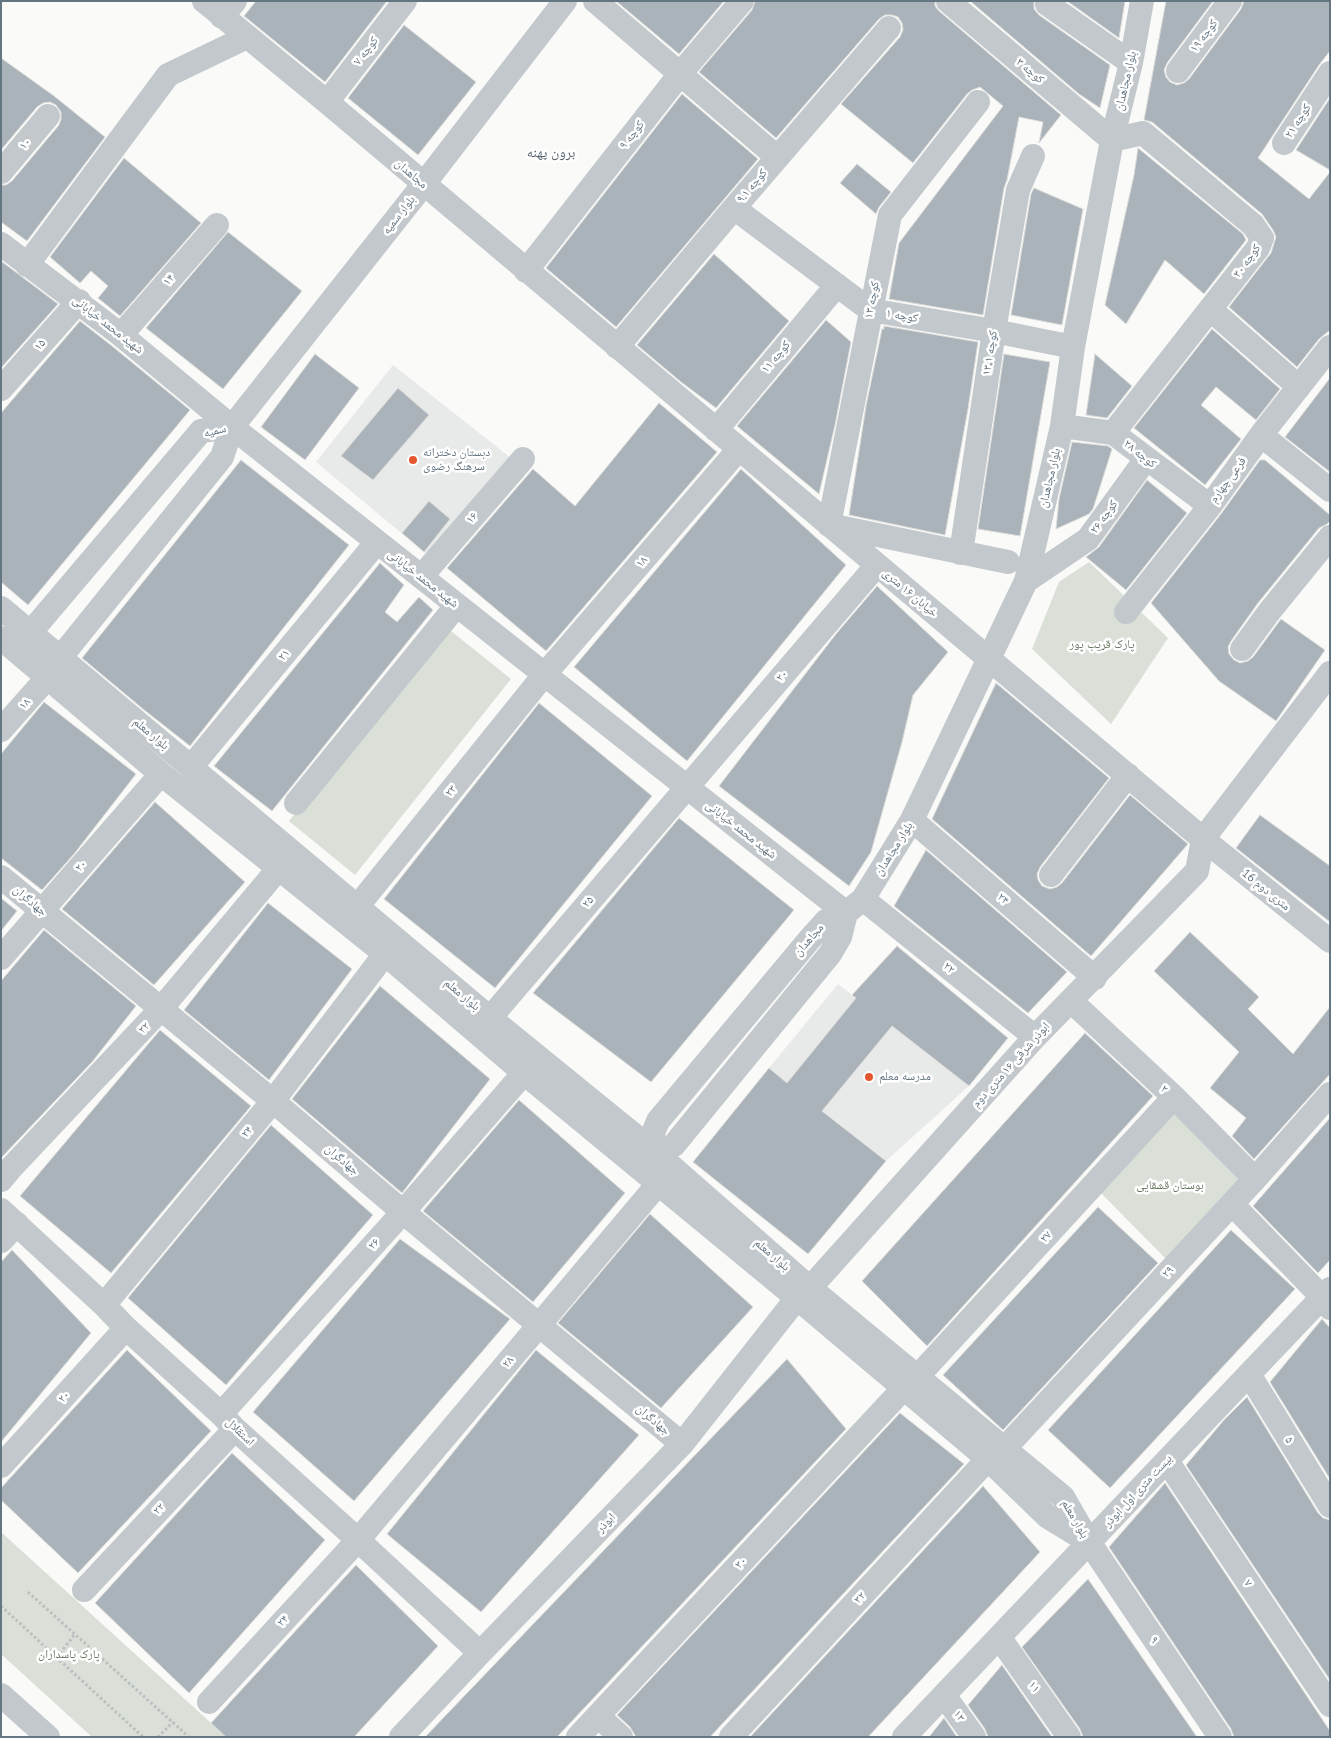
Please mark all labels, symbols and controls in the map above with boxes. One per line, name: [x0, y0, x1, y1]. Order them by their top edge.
street label: کوچه ۱۹: [1187, 17, 1221, 55]
street label: کوچه ۷: [350, 34, 382, 68]
street label: بلوار مجاهدان: [1112, 50, 1140, 112]
street label: کوچه ۳: [1013, 55, 1047, 87]
street label: کوچه ۲۱: [1282, 101, 1314, 141]
street label: کوچه ۹: [616, 118, 648, 152]
street label: ۱۰: [16, 135, 34, 153]
district label: برون پهنه: [527, 145, 575, 161]
street label: مجاهدان: [392, 156, 430, 192]
street label: کوچه ۹.۱: [734, 166, 770, 206]
street label: بلوار سمیه: [379, 193, 419, 237]
street label: کوچه ۳۰: [1230, 242, 1264, 280]
street label: ۱۴: [160, 271, 178, 289]
street label: کوچه ۱۳: [861, 280, 883, 320]
street label: شهید محمد خیابانی: [70, 293, 146, 357]
street label: کوچه ۱: [885, 306, 919, 326]
street label: کوچه ۱۳.۱: [979, 329, 1001, 377]
street label: ۱۵: [31, 336, 49, 354]
street label: کوچه ۱۱: [758, 338, 794, 376]
street label: سمیه: [202, 421, 228, 441]
street label: کوچه ۲۸: [1121, 437, 1159, 471]
place label: دبستان دخترانه سرهنگ رضوی: [423, 446, 490, 474]
street label: بلوار مجاهدان: [1036, 447, 1064, 509]
marker: دبستان دخترانه سرهنگ رضوی: [407, 454, 419, 466]
street label: فرعی چهارم: [1207, 454, 1249, 506]
street label: کوچه ۲۶: [1087, 498, 1121, 536]
street label: ۱۶: [463, 509, 481, 527]
street label: شهید محمد خیابانی: [385, 547, 461, 611]
street label: ۱۸: [633, 553, 651, 571]
street label: خیابان ۱۶ متری: [879, 566, 941, 620]
park label: پارک قریب پور: [1069, 638, 1135, 652]
street label: ۲۱: [275, 646, 293, 664]
street label: ۲۰: [773, 667, 791, 685]
street label: ۱۸: [16, 695, 34, 713]
street label: بلوار معلم: [130, 715, 172, 753]
street label: ۲۳: [442, 782, 460, 800]
street label: شهید محمد خیابانی: [703, 798, 779, 862]
street label: بلوار مجاهدان: [872, 819, 916, 879]
street label: ۲۰: [72, 857, 90, 875]
street label: 16 متری دوم: [1239, 866, 1293, 914]
street label: جهادگران: [10, 883, 50, 919]
street label: ۲۴: [994, 890, 1012, 908]
street label: ۲۵: [579, 893, 597, 911]
street label: مجاهدان: [791, 921, 827, 959]
street label: ۲۲: [940, 959, 958, 977]
street label: بلوار معلم: [441, 976, 483, 1014]
street label: ۲۲: [135, 1019, 153, 1037]
street label: ابوذر شرقی ۱۶ متری دوم: [969, 1019, 1053, 1111]
place label: مدرسه معلم: [879, 1070, 931, 1084]
marker: مدرسه معلم: [863, 1071, 875, 1083]
street label: ۲: [1157, 1082, 1171, 1096]
street label: ۲۴: [238, 1123, 256, 1141]
street label: جهادگران: [322, 1142, 362, 1178]
park label: بوستان قشقایی: [1136, 1179, 1204, 1193]
street label: ۲۷: [1037, 1228, 1055, 1246]
street label: ۲۶: [365, 1235, 383, 1253]
street label: بلوار معلم: [751, 1236, 793, 1274]
street label: ۲۹: [1159, 1263, 1177, 1281]
street label: ۲۸: [499, 1353, 517, 1371]
street label: ۲۰: [55, 1388, 73, 1406]
street label: جهادگران: [633, 1402, 673, 1438]
street label: استقلال: [223, 1415, 257, 1449]
street label: ۵: [1281, 1434, 1297, 1446]
street label: بیست متری اول ابوذر: [1101, 1452, 1175, 1530]
street label: بلوار معلم: [1058, 1497, 1092, 1541]
street label: ۲۲: [150, 1500, 168, 1518]
street label: ابوذر: [593, 1510, 619, 1536]
street label: ۳۰: [732, 1554, 750, 1572]
street label: ۷: [1241, 1577, 1255, 1589]
street label: ۳۲: [851, 1589, 869, 1607]
street label: ۲۴: [274, 1612, 292, 1630]
street label: ۹: [1147, 1634, 1161, 1646]
park label: پارک پاسداران: [38, 1648, 100, 1662]
street label: ۱۱: [1025, 1678, 1043, 1696]
street label: ۱۳: [950, 1707, 968, 1725]

